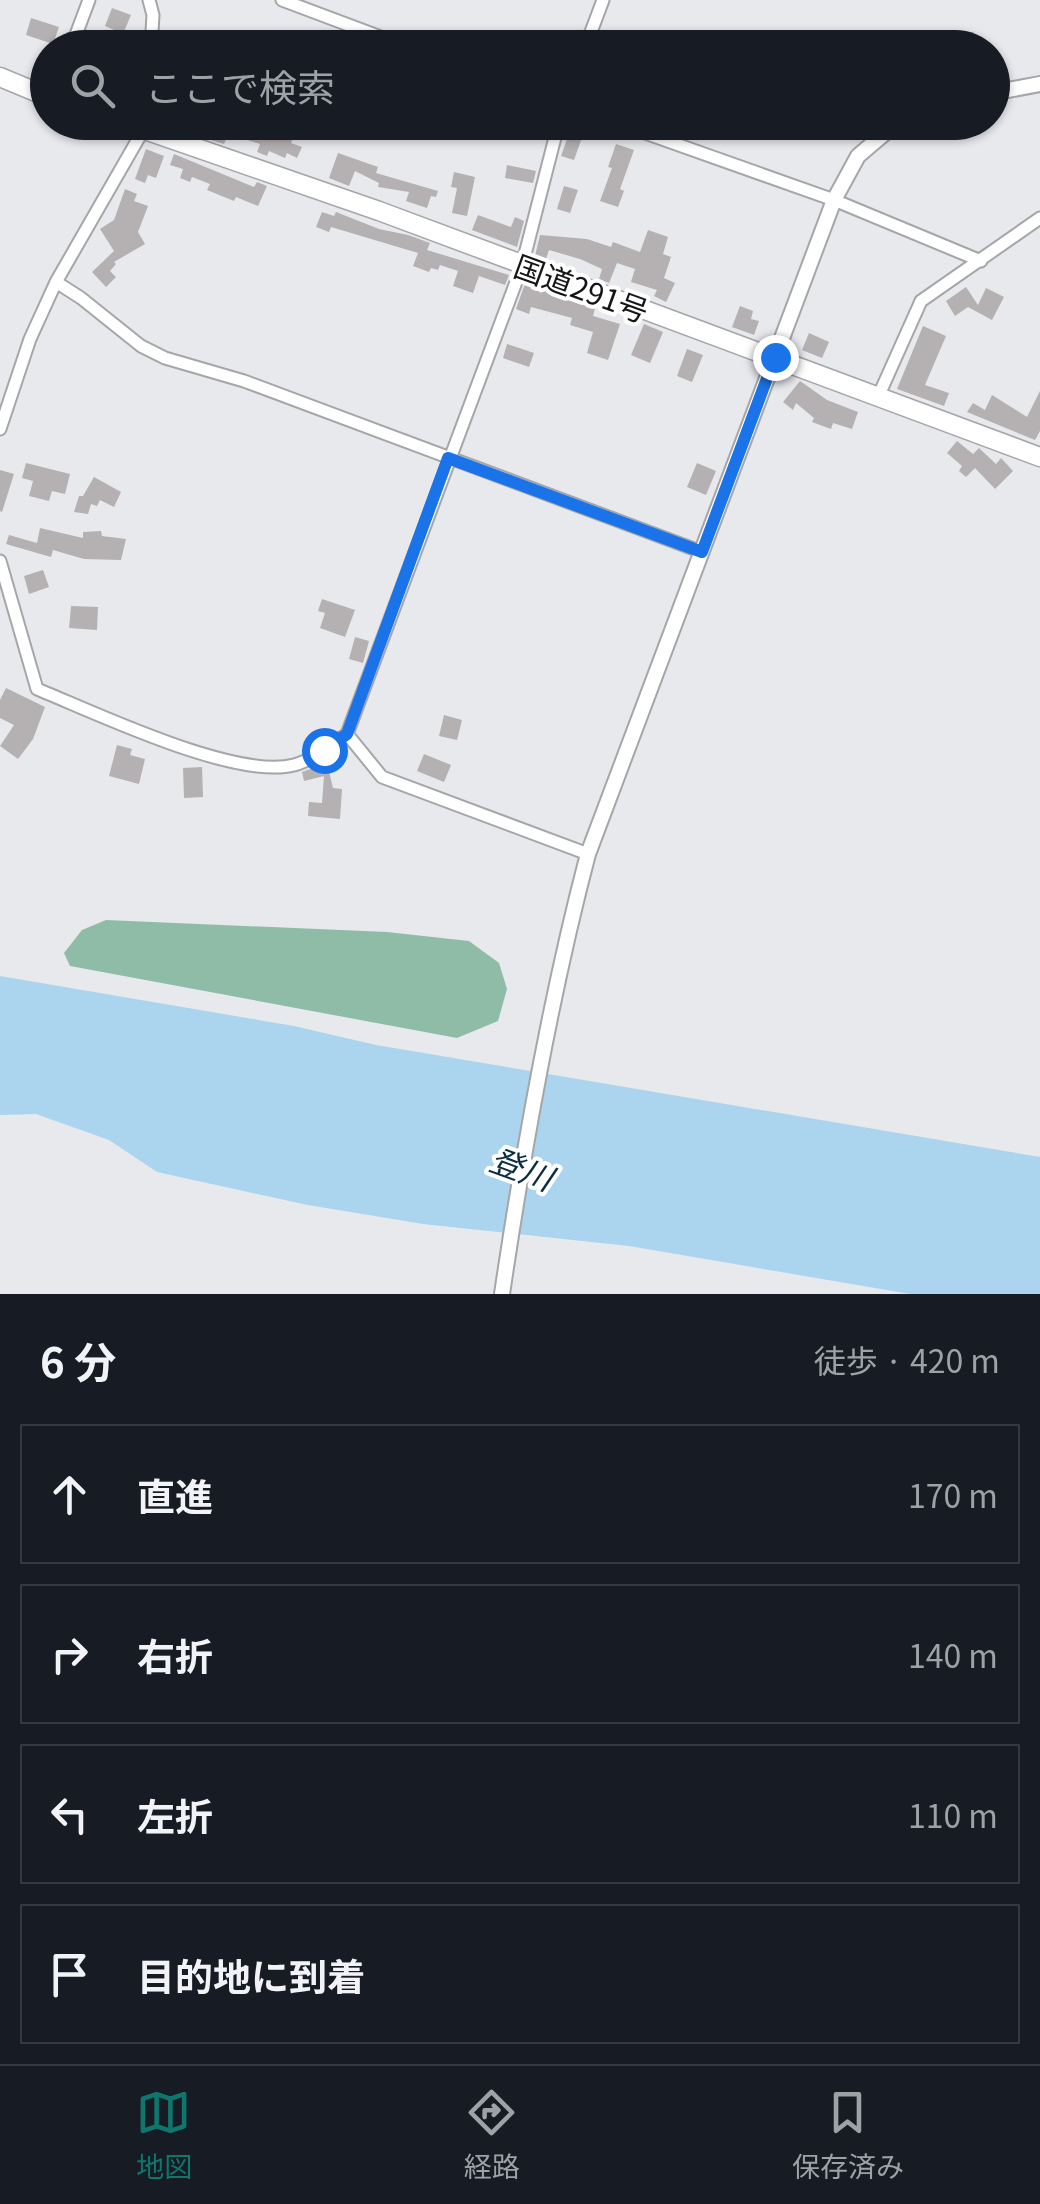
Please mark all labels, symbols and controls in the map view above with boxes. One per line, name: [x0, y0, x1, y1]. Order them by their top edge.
search box: [30, 30, 1010, 140]
icon: search: [65, 58, 120, 113]
text: ここで検索: [145, 58, 335, 113]
street label: 国道291号: [509, 242, 655, 332]
route end: [753, 335, 799, 381]
route start: [302, 728, 348, 774]
water label: 登川: [484, 1134, 563, 1201]
text: 6 分: [40, 1329, 116, 1390]
text: 徒歩 · 420 m: [814, 1336, 1000, 1382]
icon: ahead: [42, 1467, 97, 1522]
text: 直進: [137, 1467, 213, 1522]
text: 170 m: [908, 1471, 998, 1517]
icon: right: [42, 1627, 97, 1682]
text: 右折: [137, 1627, 213, 1682]
text: 140 m: [908, 1631, 998, 1677]
icon: left: [42, 1787, 97, 1842]
text: 左折: [137, 1787, 213, 1842]
text: 110 m: [908, 1791, 998, 1837]
icon: arrive: [42, 1947, 97, 2002]
text: 目的地に到着: [137, 1947, 365, 2002]
tab: 地図: [136, 2085, 192, 2185]
tab: 経路: [464, 2085, 520, 2185]
tab: 保存済み: [792, 2085, 904, 2185]

